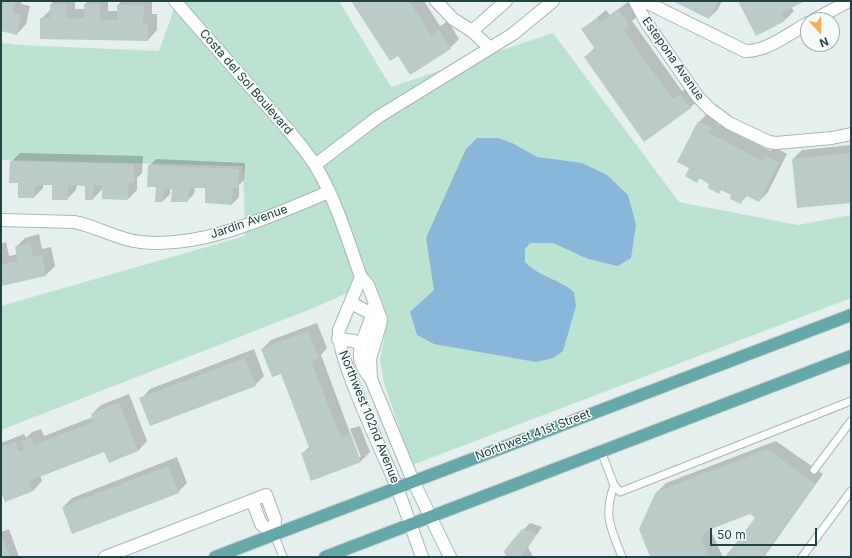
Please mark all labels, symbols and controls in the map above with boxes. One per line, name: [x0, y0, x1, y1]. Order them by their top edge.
north arrow: [800, 12, 840, 52]
street label: Estepona Avenue: [639, 15, 707, 103]
street label: Costa del Sol Boulevard: [196, 26, 296, 138]
text: N: [818, 34, 830, 50]
street label: Jardin Avenue: [208, 202, 290, 242]
street label: Northwest 102nd Avenue: [336, 349, 402, 485]
street label: Northwest 41st Street: [473, 406, 593, 464]
scale bar: [712, 520, 819, 546]
text: 50 m: [717, 527, 746, 542]

